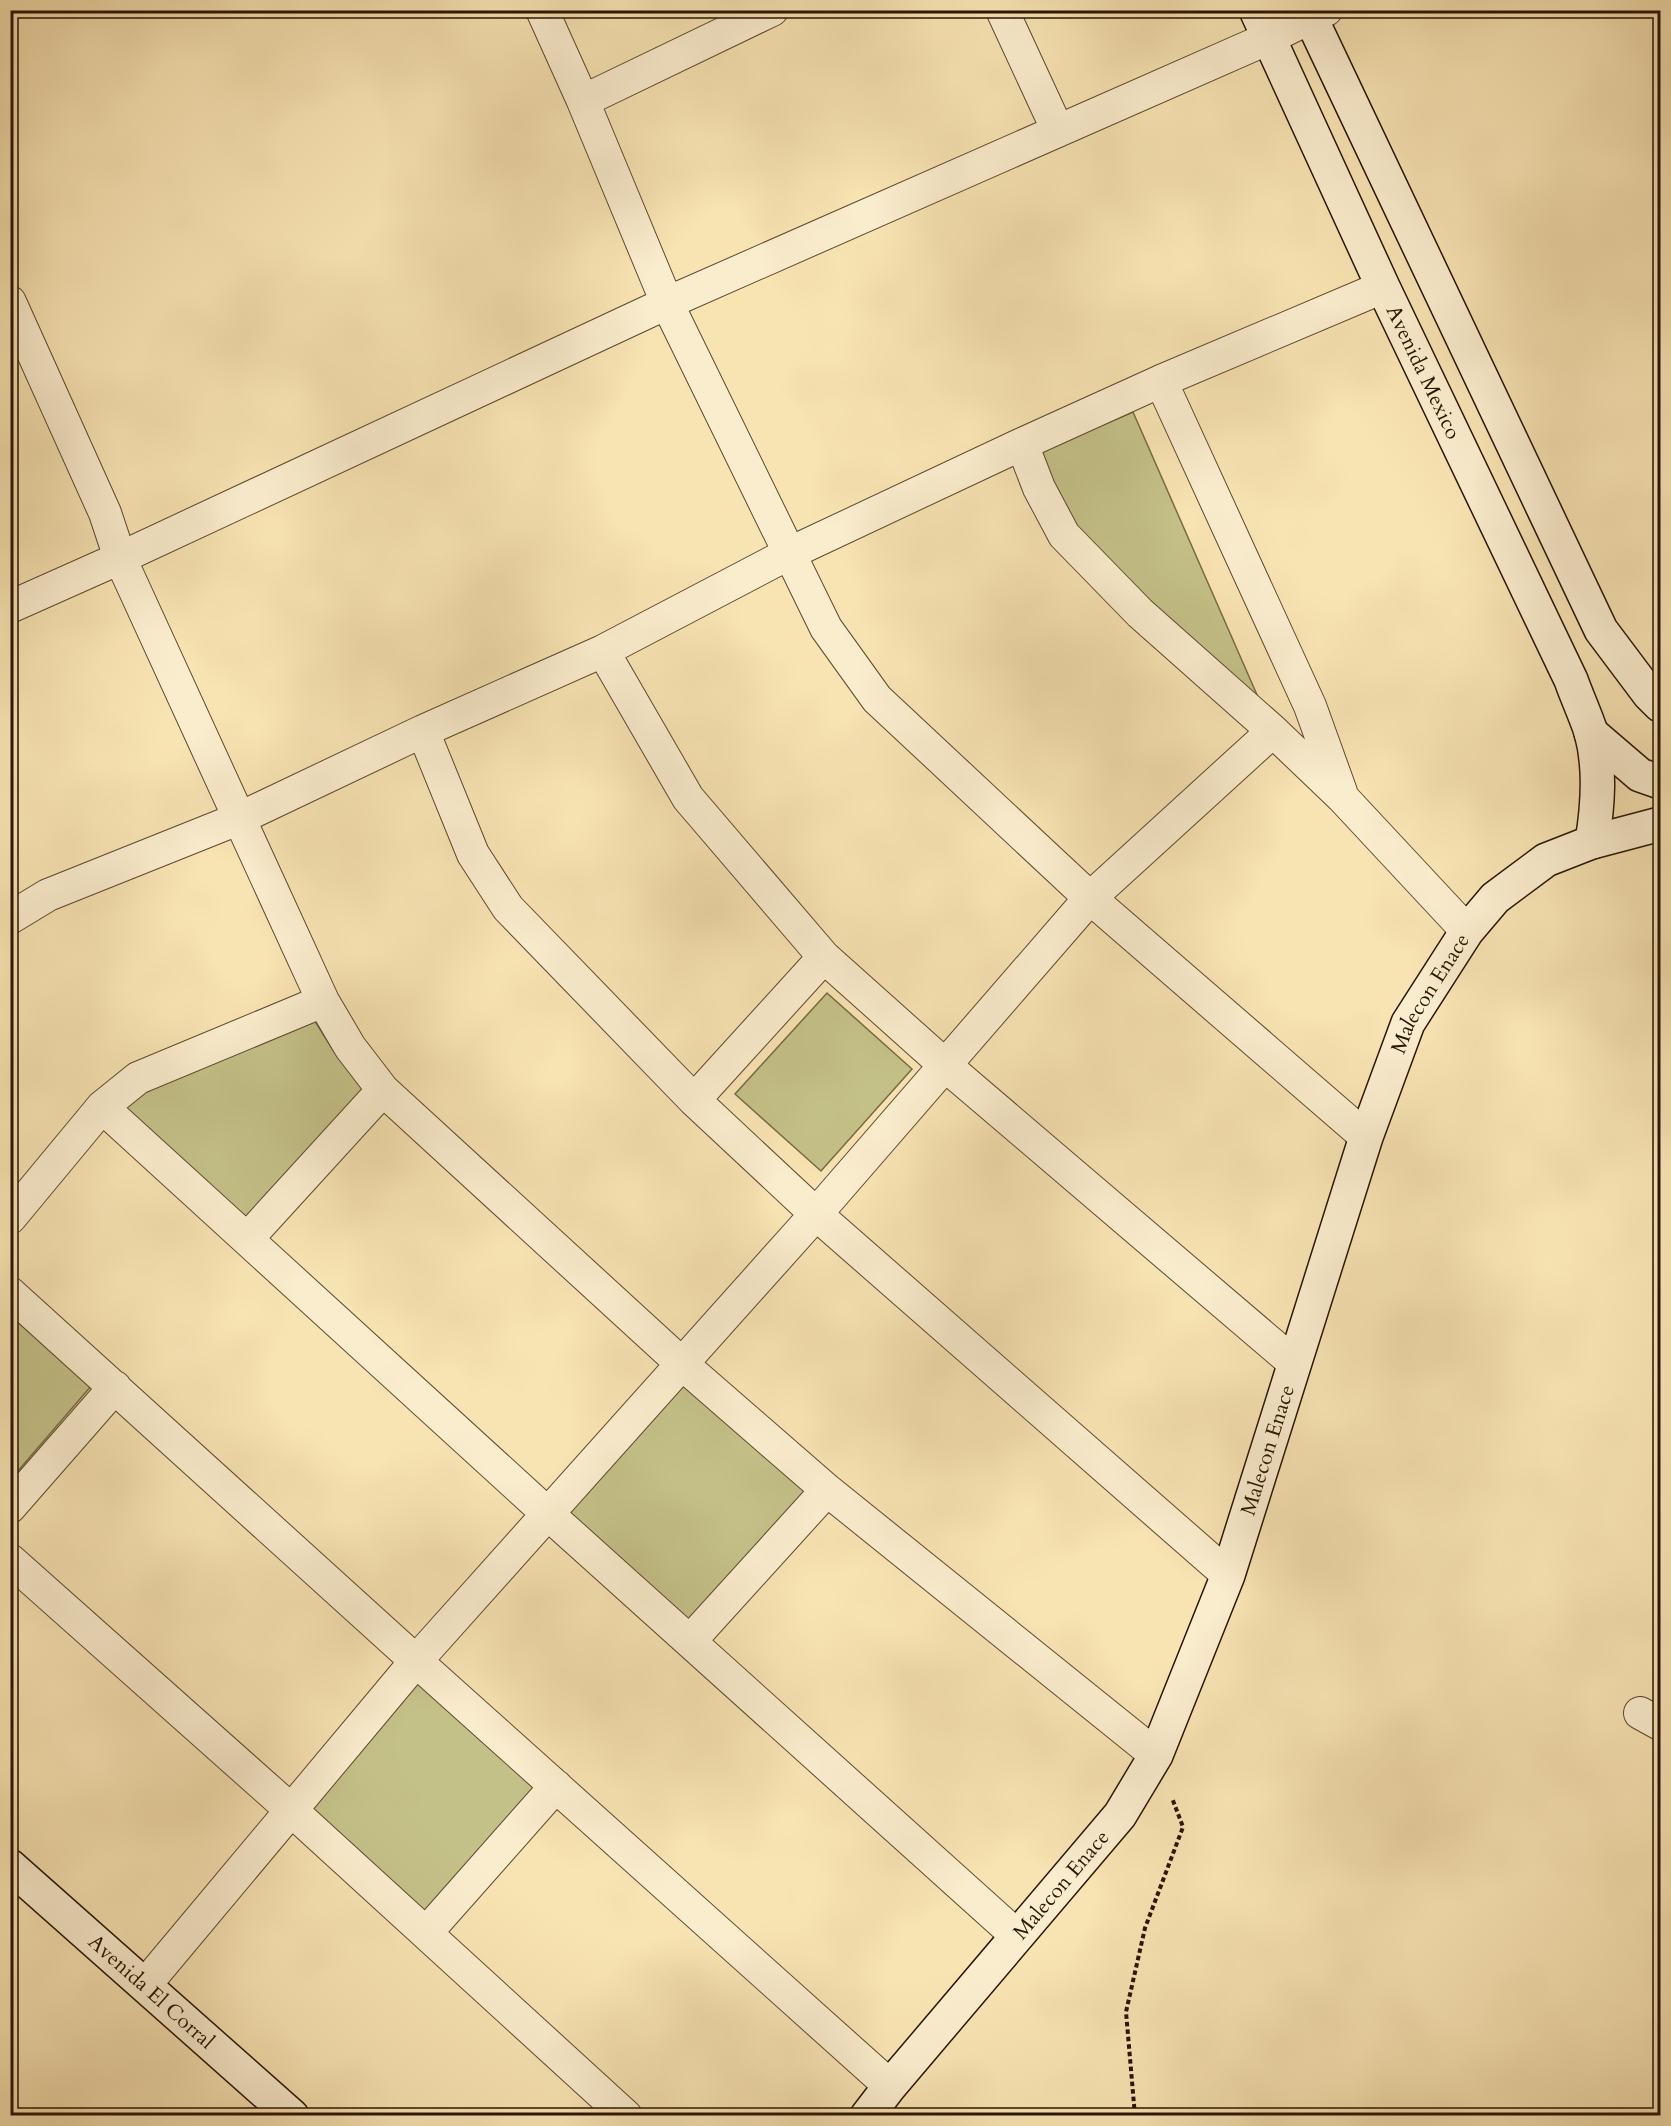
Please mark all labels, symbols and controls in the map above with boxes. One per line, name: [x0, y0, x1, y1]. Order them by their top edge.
street label: Avenida Mexico: [1379, 300, 1468, 444]
street label: Malecon Enace: [1384, 928, 1477, 1058]
street label: Malecon Enace: [1234, 1381, 1302, 1519]
street label: Malecon Enace: [1006, 1824, 1116, 1946]
street label: Avenida El Corral: [82, 1928, 221, 2056]

